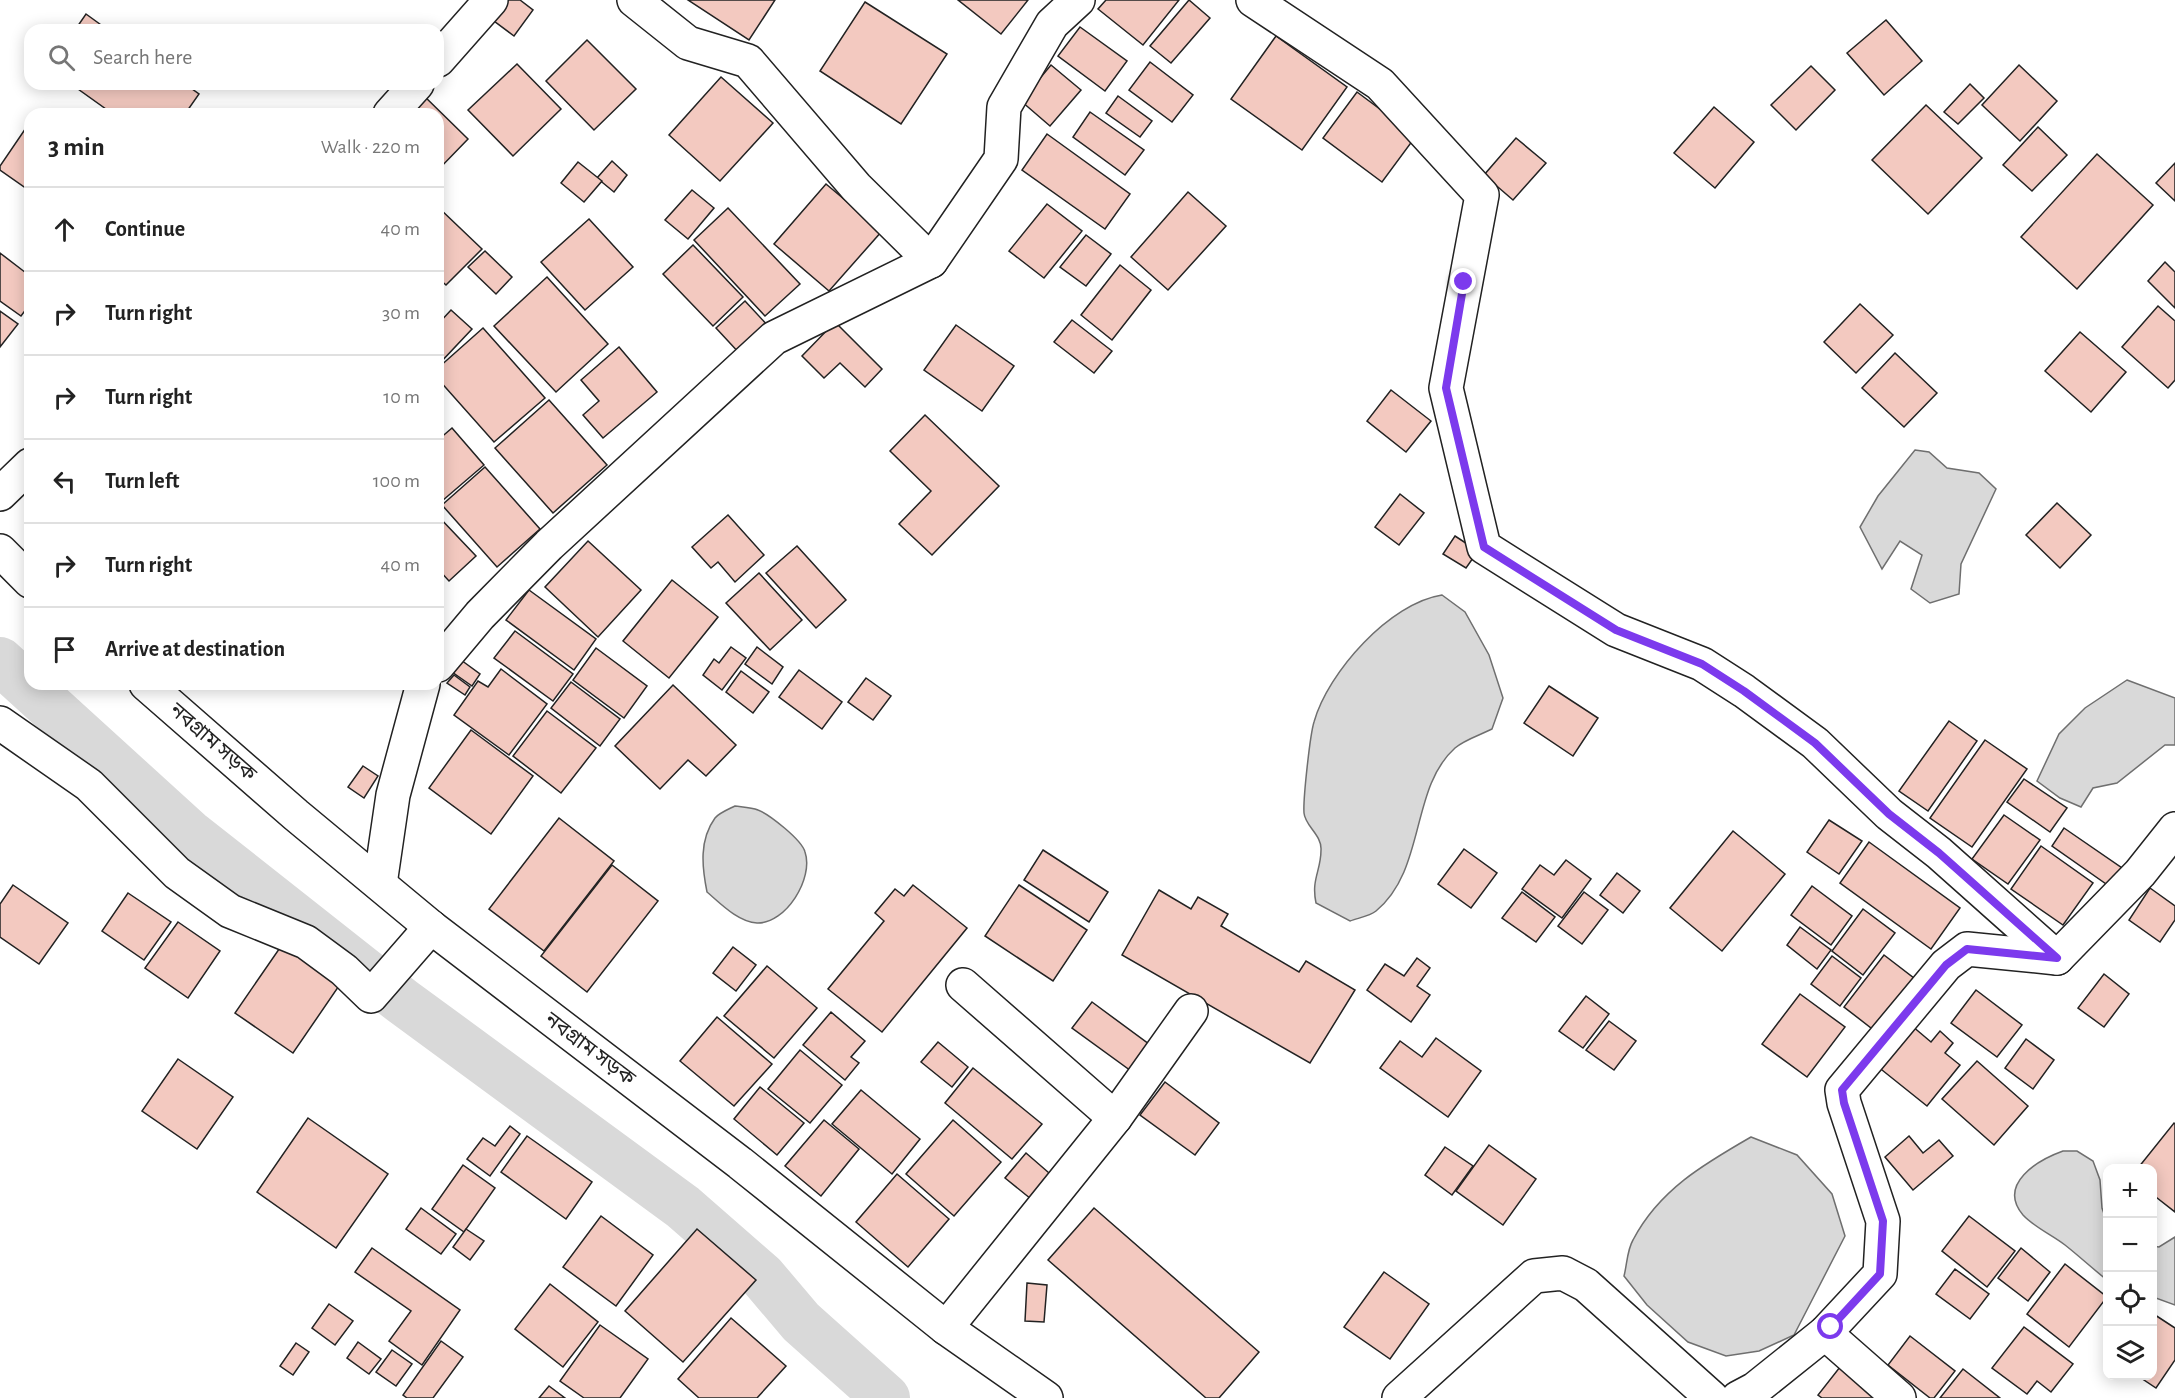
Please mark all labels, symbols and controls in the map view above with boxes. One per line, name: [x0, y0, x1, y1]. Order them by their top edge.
search box: [24, 24, 444, 90]
icon: search: [45, 41, 78, 74]
text: Search here: [93, 46, 192, 68]
text: 3 min: [48, 134, 105, 160]
text: Walk · 220 m: [321, 137, 420, 157]
icon: ahead: [48, 213, 81, 246]
text: Continue: [105, 218, 185, 240]
text: 40 m: [381, 219, 420, 239]
route end: [1450, 268, 1476, 294]
icon: right: [48, 297, 81, 330]
text: Turn right: [105, 302, 192, 324]
text: 30 m: [382, 303, 420, 323]
icon: right: [48, 381, 81, 414]
text: Turn right: [105, 386, 192, 408]
text: 10 m: [383, 387, 420, 407]
icon: left: [48, 465, 81, 498]
text: Turn left: [105, 470, 179, 492]
text: 100 m: [373, 471, 420, 491]
icon: right: [48, 549, 81, 582]
text: Turn right: [105, 554, 192, 576]
text: 40 m: [381, 555, 420, 575]
icon: arrive: [48, 633, 81, 666]
text: Arrive at destination: [105, 638, 285, 660]
street label: নবগ্রাম সড়ক: [165, 698, 261, 786]
street label: নবগ্রাম সড়ক: [540, 1008, 640, 1090]
map controls: [2103, 1164, 2157, 1380]
button: +: [2103, 1164, 2157, 1218]
button: −: [2103, 1218, 2157, 1272]
button: locate: [2103, 1272, 2157, 1326]
route start: [1817, 1313, 1843, 1339]
button: layers: [2103, 1326, 2157, 1380]

